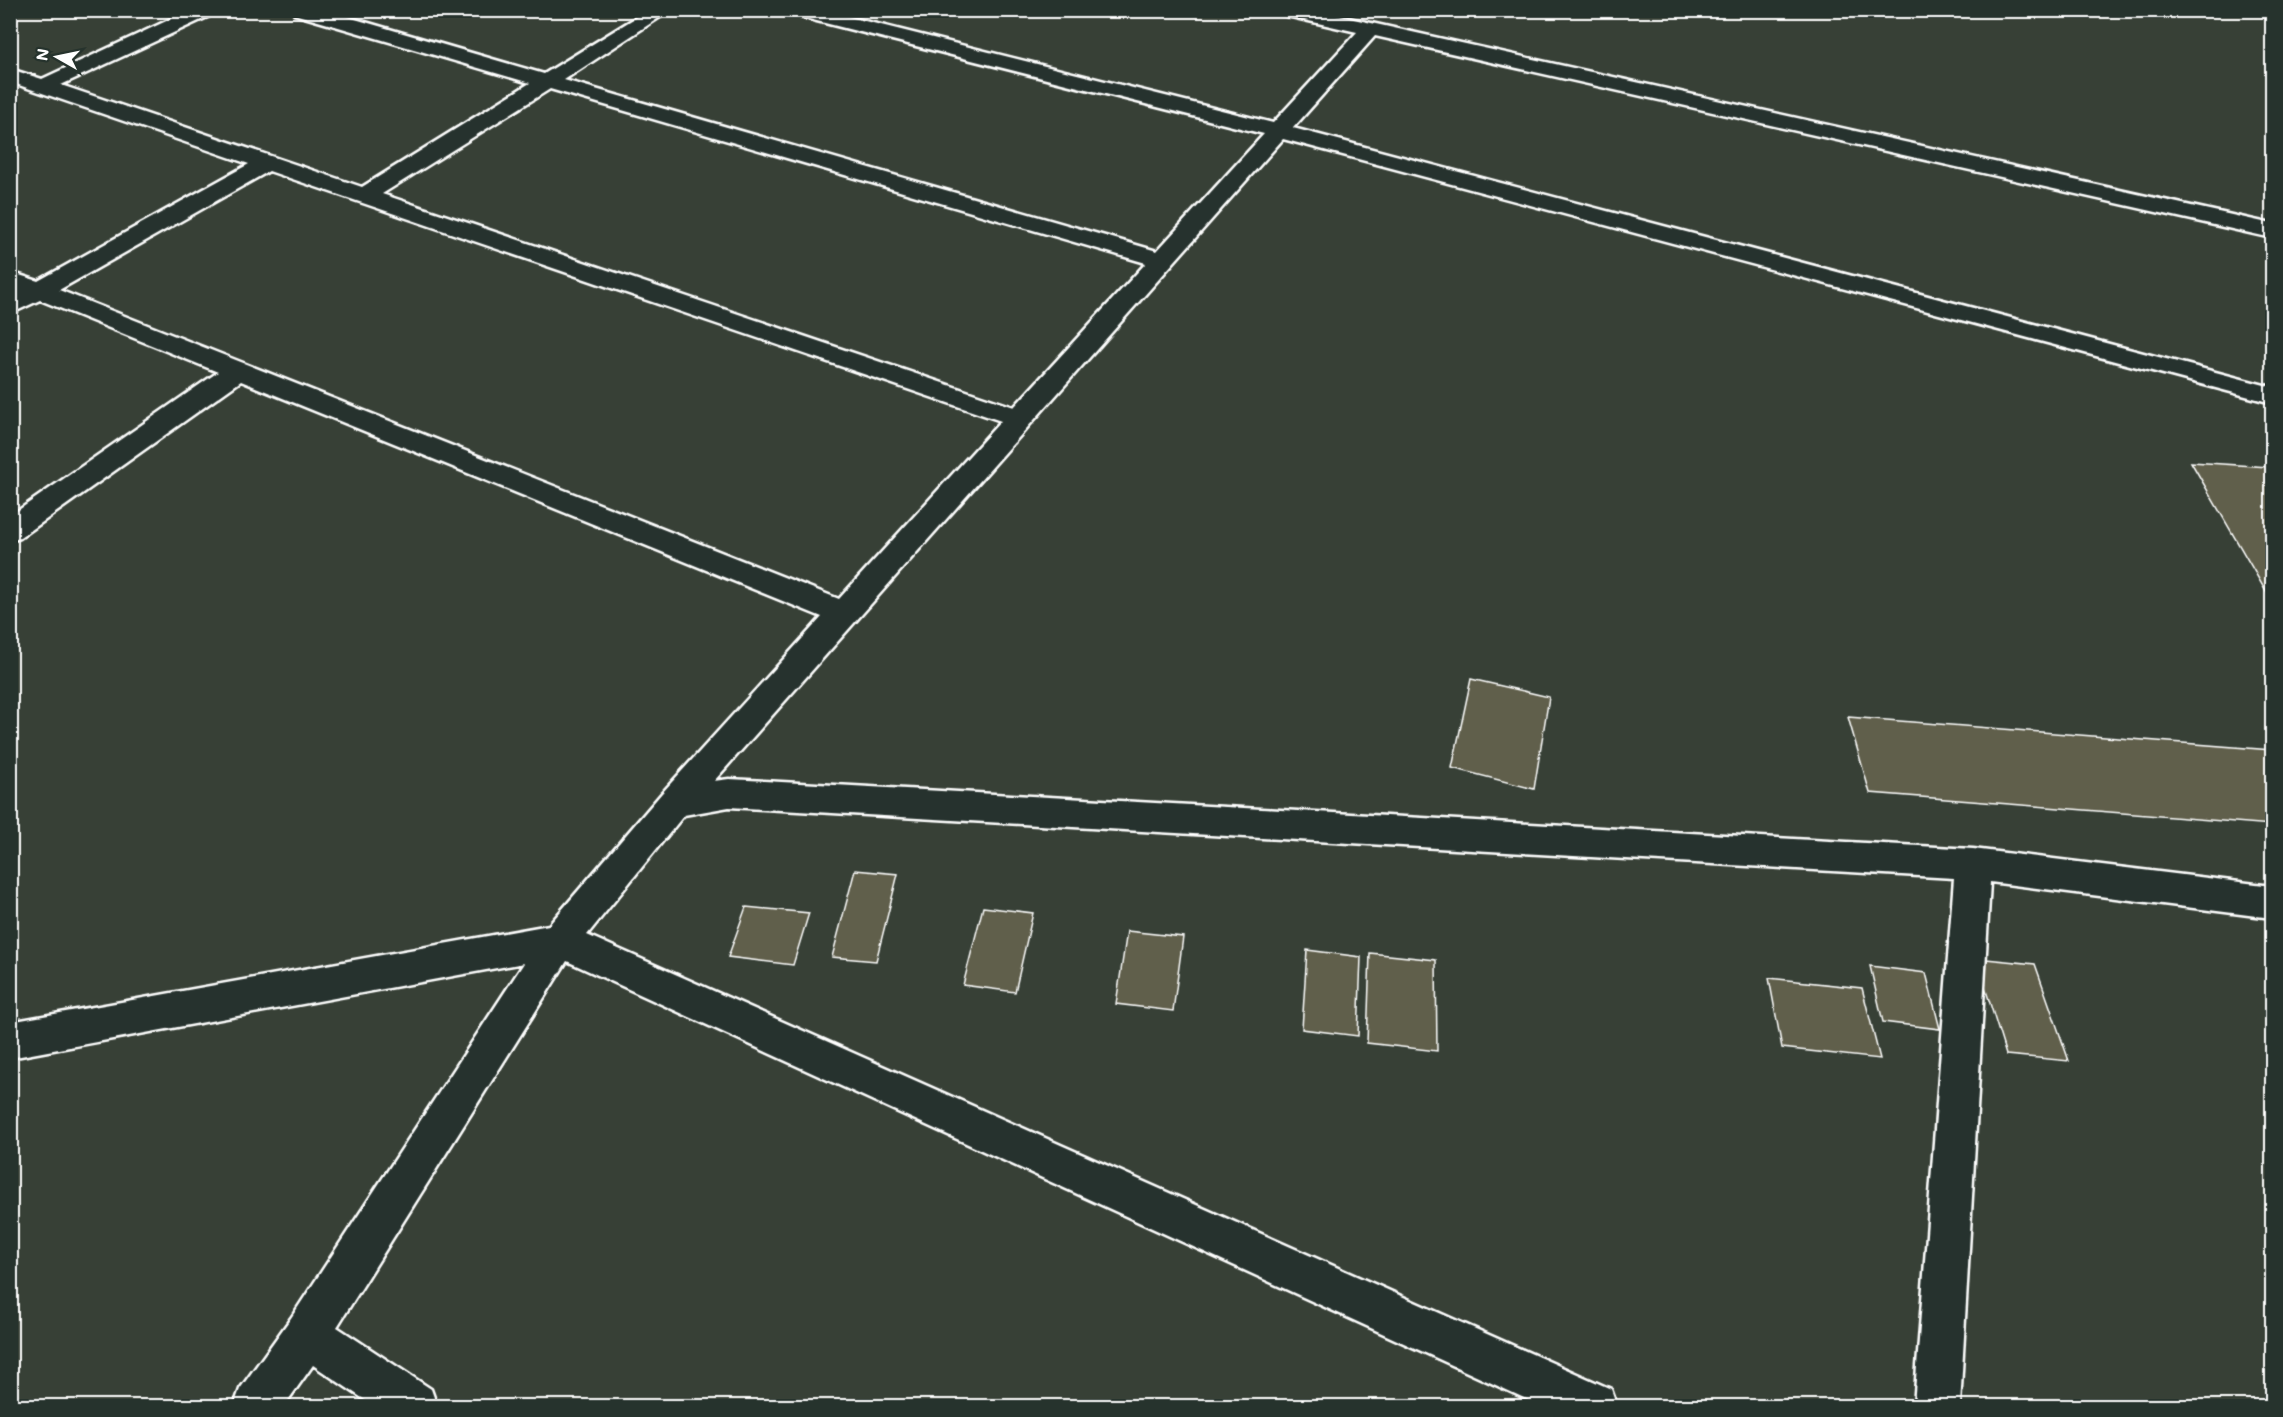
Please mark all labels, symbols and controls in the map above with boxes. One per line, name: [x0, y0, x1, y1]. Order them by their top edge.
north arrow: [27, 27, 87, 87]
text: N: [30, 47, 53, 62]

